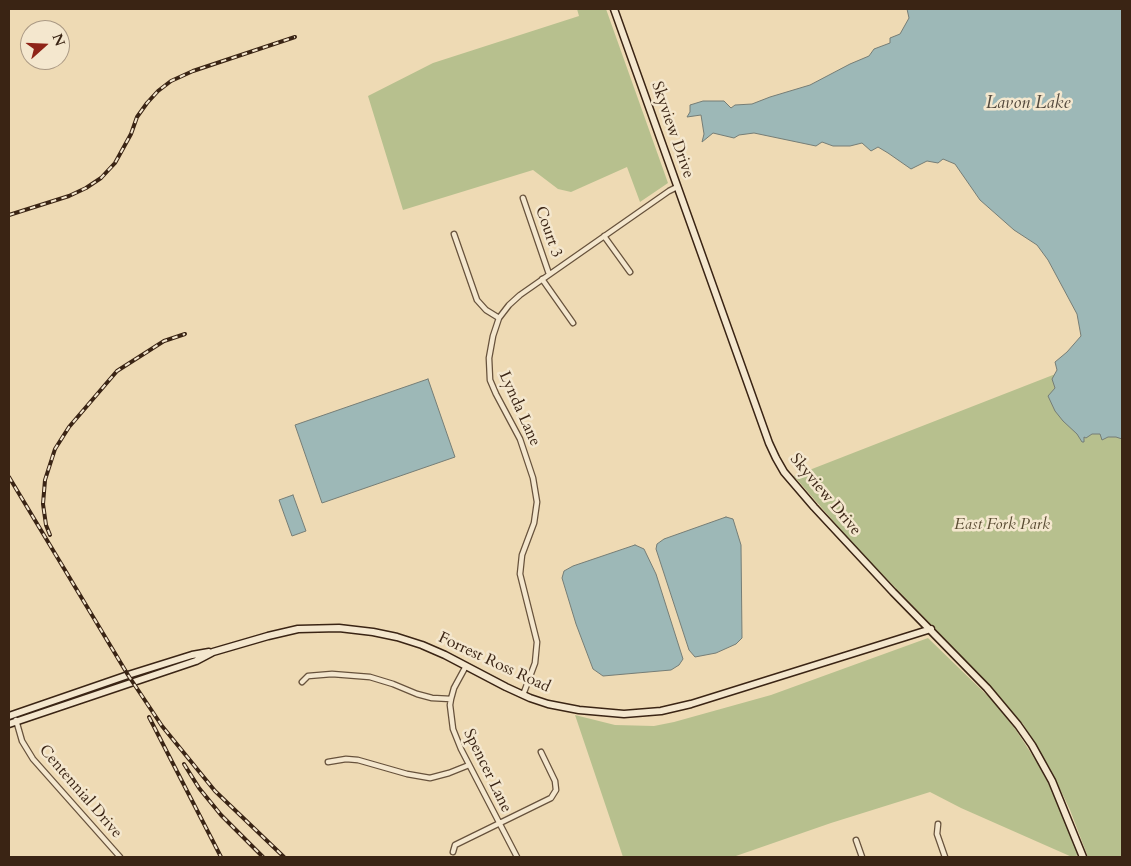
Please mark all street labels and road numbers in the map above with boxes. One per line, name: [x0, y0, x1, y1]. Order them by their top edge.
street label: Skyview Drive: [647, 79, 697, 181]
street label: Court 3: [530, 204, 566, 260]
street label: Lynda Lane: [494, 369, 544, 449]
street label: Skyview Drive: [785, 450, 865, 540]
street label: Forrest Ross Road: [435, 629, 553, 697]
street label: Spencer Lane: [459, 726, 515, 816]
street label: Centennial Drive: [34, 741, 126, 843]

